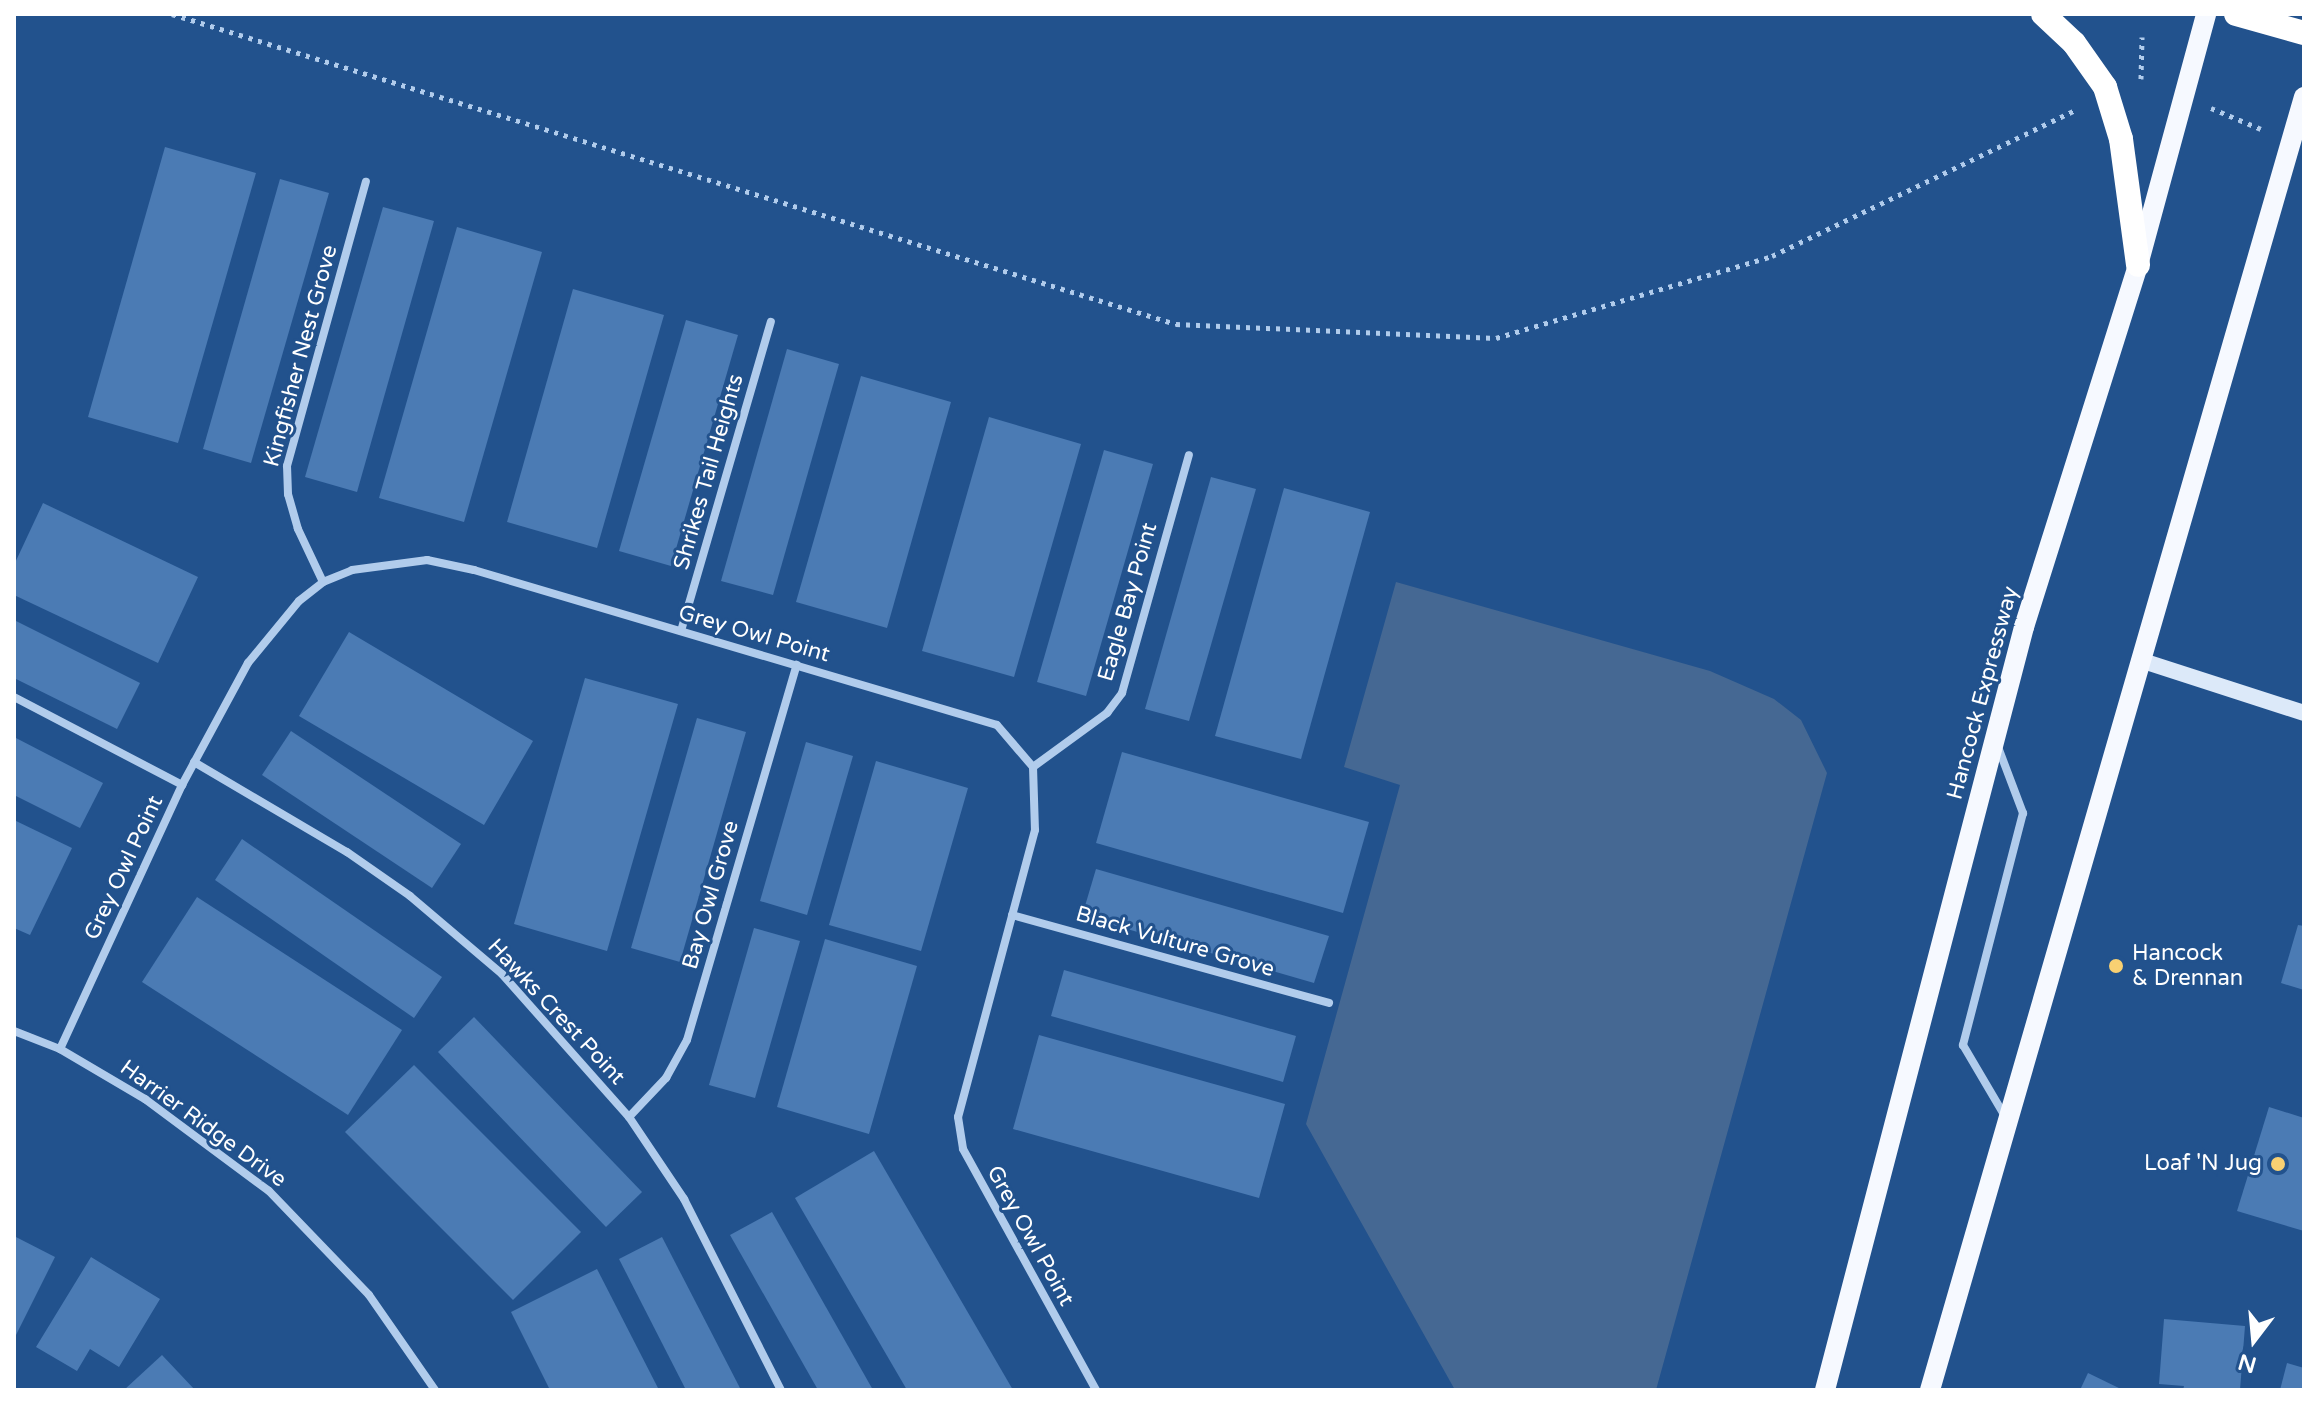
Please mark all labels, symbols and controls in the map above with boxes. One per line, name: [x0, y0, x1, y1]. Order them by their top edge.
street label: Kingfisher Nest Grove: [259, 242, 343, 470]
street label: Shrikes Tail Heights: [668, 371, 750, 573]
street label: Eagle Bay Point: [1093, 520, 1163, 684]
street label: Hancock Expressway: [1942, 584, 2024, 802]
street label: Grey Owl Point: [675, 600, 833, 668]
street label: Grey Owl Point: [79, 792, 169, 944]
street label: Bay Owl Grove: [677, 818, 745, 972]
street label: Black Vulture Grove: [1073, 901, 1277, 983]
street label: Hawks Crest Point: [482, 934, 630, 1090]
place label: Hancock & Drennan: [2132, 940, 2243, 992]
marker: Hancock & Drennan: [2107, 957, 2125, 975]
street label: Harrier Ridge Drive: [115, 1055, 291, 1193]
place label: Loaf 'N Jug: [2144, 1151, 2262, 1177]
marker: Loaf 'N Jug: [2269, 1155, 2287, 1173]
street label: Grey Owl Point: [981, 1161, 1079, 1311]
north arrow: [2214, 1300, 2294, 1380]
text: N: [2235, 1348, 2259, 1378]

